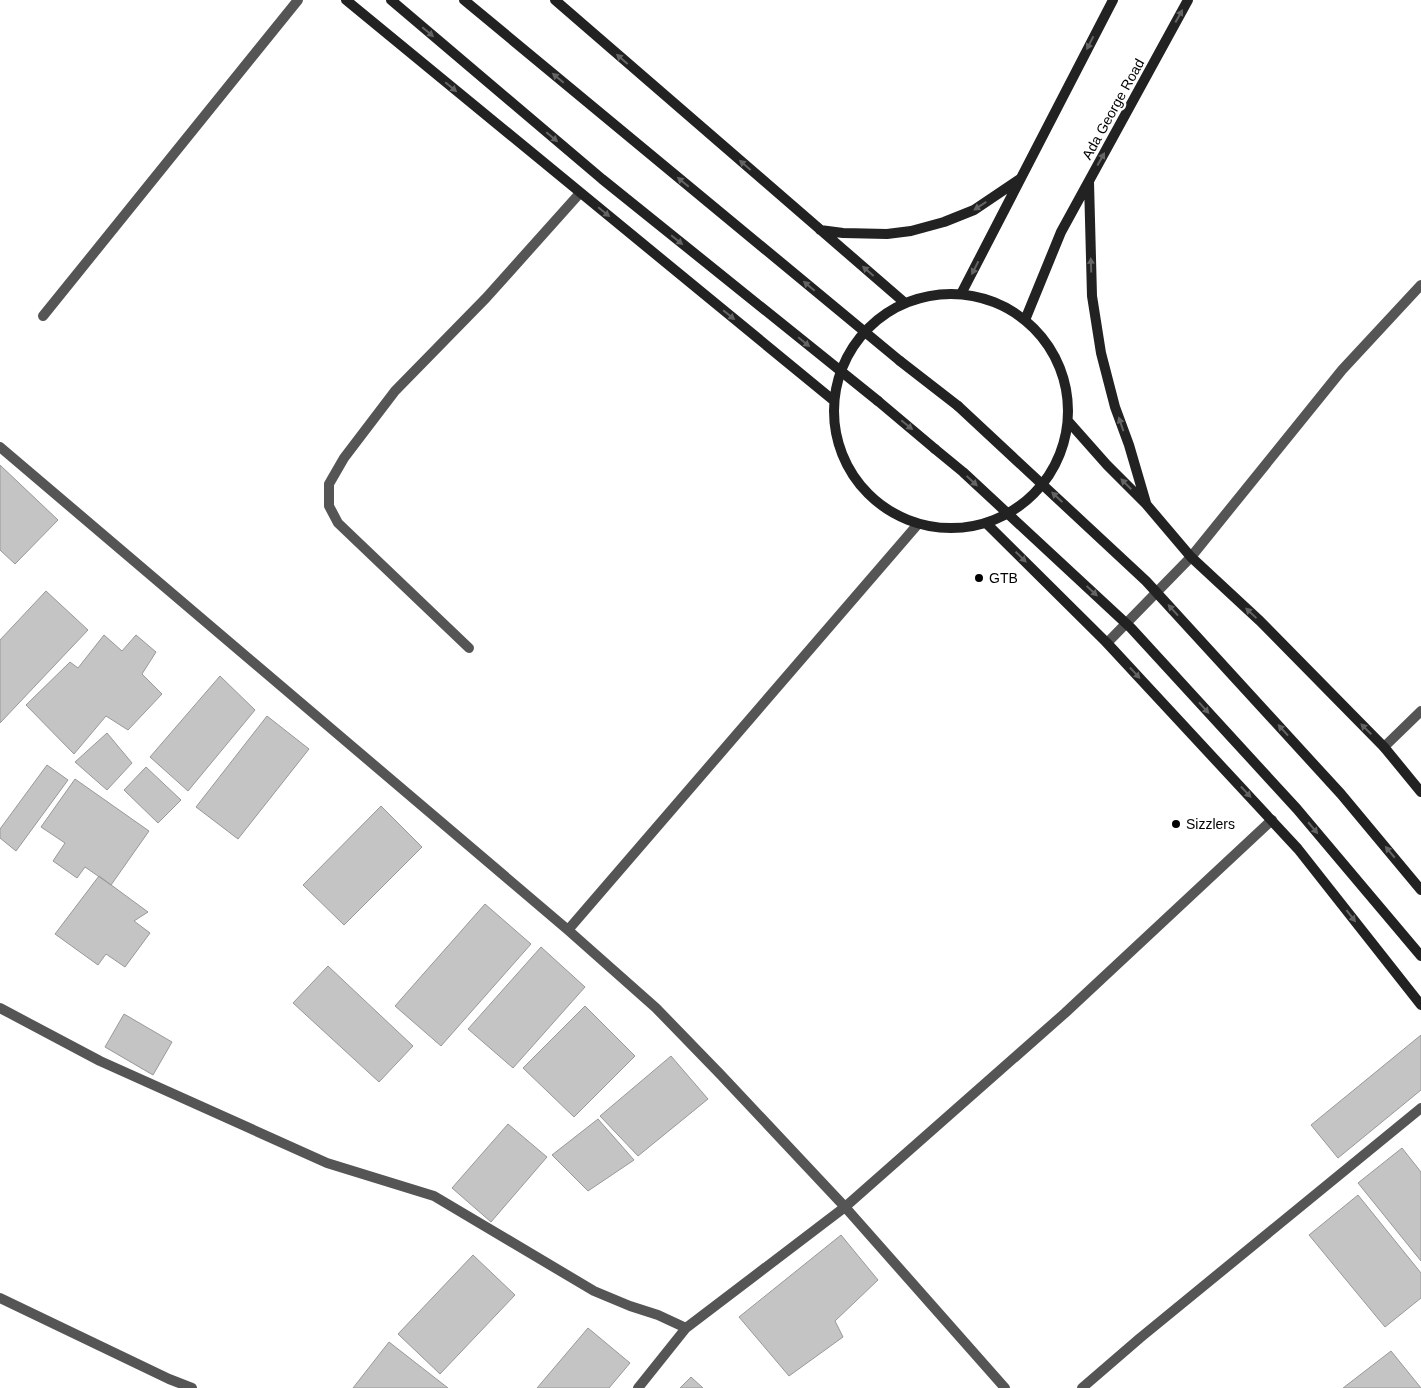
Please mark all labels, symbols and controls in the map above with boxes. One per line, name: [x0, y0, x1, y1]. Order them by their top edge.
one-way arrow: [1175, 9, 1183, 23]
one-way arrow: [421, 26, 434, 37]
one-way arrow: [1086, 36, 1094, 51]
one-way arrow: [616, 53, 629, 64]
street label: Ada George Road: [1079, 56, 1147, 162]
one-way arrow: [552, 73, 565, 84]
one-way arrow: [445, 81, 457, 93]
one-way arrow: [545, 131, 558, 142]
one-way arrow: [1097, 152, 1106, 165]
one-way arrow: [739, 160, 751, 171]
one-way arrow: [678, 176, 690, 188]
one-way arrow: [973, 201, 987, 210]
one-way arrow: [597, 207, 610, 218]
one-way arrow: [671, 235, 684, 245]
one-way arrow: [1087, 257, 1095, 273]
one-way arrow: [971, 261, 979, 275]
one-way arrow: [861, 266, 874, 277]
one-way arrow: [802, 280, 815, 291]
one-way arrow: [723, 310, 736, 321]
one-way arrow: [797, 337, 811, 347]
one-way arrow: [1117, 416, 1125, 431]
one-way arrow: [900, 420, 913, 431]
one-way arrow: [966, 475, 978, 487]
one-way arrow: [1120, 478, 1132, 490]
one-way arrow: [1051, 491, 1063, 503]
one-way arrow: [1015, 550, 1027, 562]
place label: GTB: [989, 570, 1018, 586]
marker: GTB: [973, 572, 985, 584]
one-way arrow: [1085, 585, 1097, 597]
one-way arrow: [1167, 605, 1179, 617]
one-way arrow: [1246, 607, 1258, 619]
one-way arrow: [1129, 666, 1141, 678]
one-way arrow: [1199, 701, 1210, 714]
one-way arrow: [1360, 723, 1372, 735]
one-way arrow: [1277, 724, 1288, 737]
one-way arrow: [1240, 785, 1252, 797]
place label: Sizzlers: [1186, 816, 1235, 832]
marker: Sizzlers: [1170, 818, 1182, 830]
one-way arrow: [1308, 822, 1319, 835]
one-way arrow: [1384, 846, 1395, 859]
one-way arrow: [1345, 909, 1356, 922]

